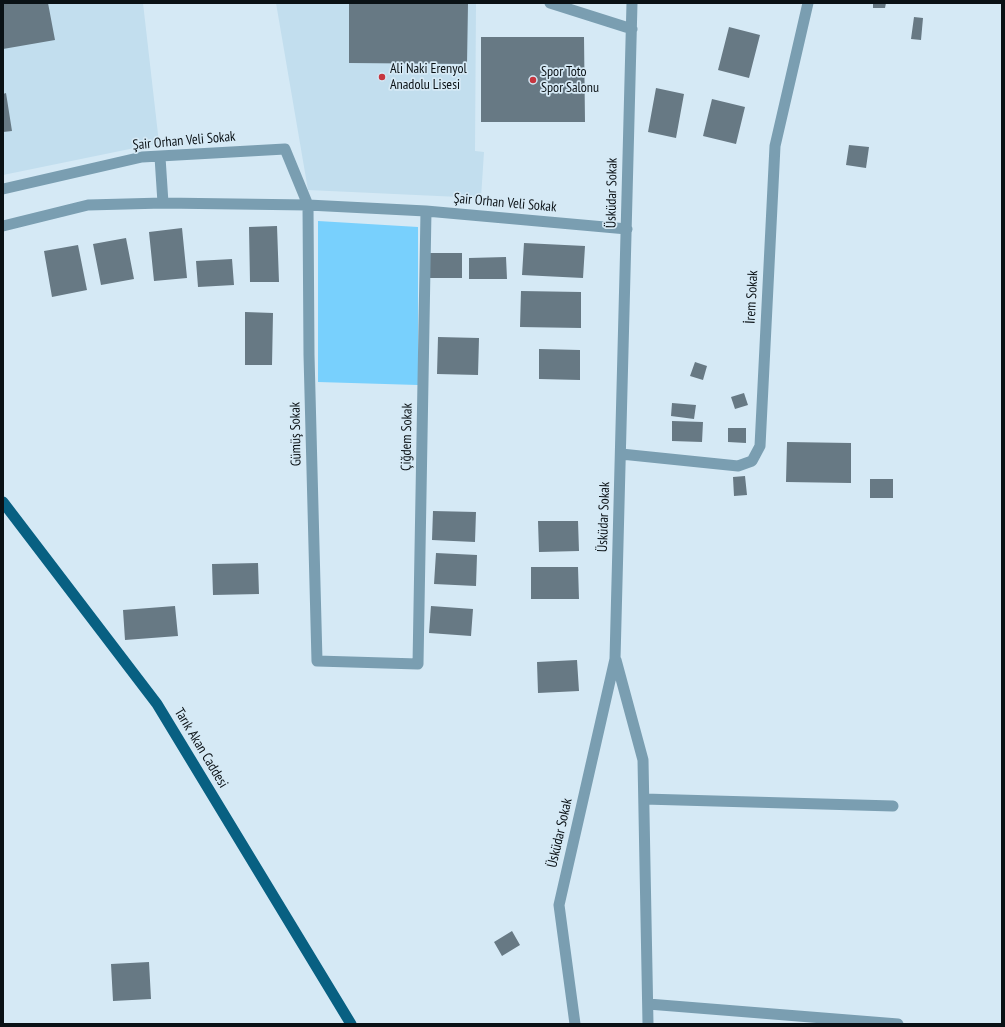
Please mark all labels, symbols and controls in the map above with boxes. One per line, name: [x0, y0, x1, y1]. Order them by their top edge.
place label: Ali Naki Erenyol Anadolu Lisesi: [390, 61, 467, 94]
place label: Spor Toto Spor Salonu: [541, 64, 599, 96]
marker: Ali Naki Erenyol Anadolu Lisesi: [377, 72, 387, 82]
marker: Spor Toto Spor Salonu: [528, 75, 538, 85]
street label: Şair Orhan Veli Sokak: [132, 128, 236, 154]
street label: Üsküdar Sokak: [603, 158, 621, 228]
street label: Şair Orhan Veli Sokak: [453, 190, 557, 216]
street label: İrem Sokak: [742, 270, 762, 324]
street label: Gümüş Sokak: [287, 402, 305, 466]
street label: Çiğdem Sokak: [398, 403, 416, 471]
street label: Üsküdar Sokak: [594, 481, 614, 553]
street label: Tarık Akan Caddesi: [171, 705, 231, 791]
street label: Üsküdar Sokak: [544, 797, 576, 869]

